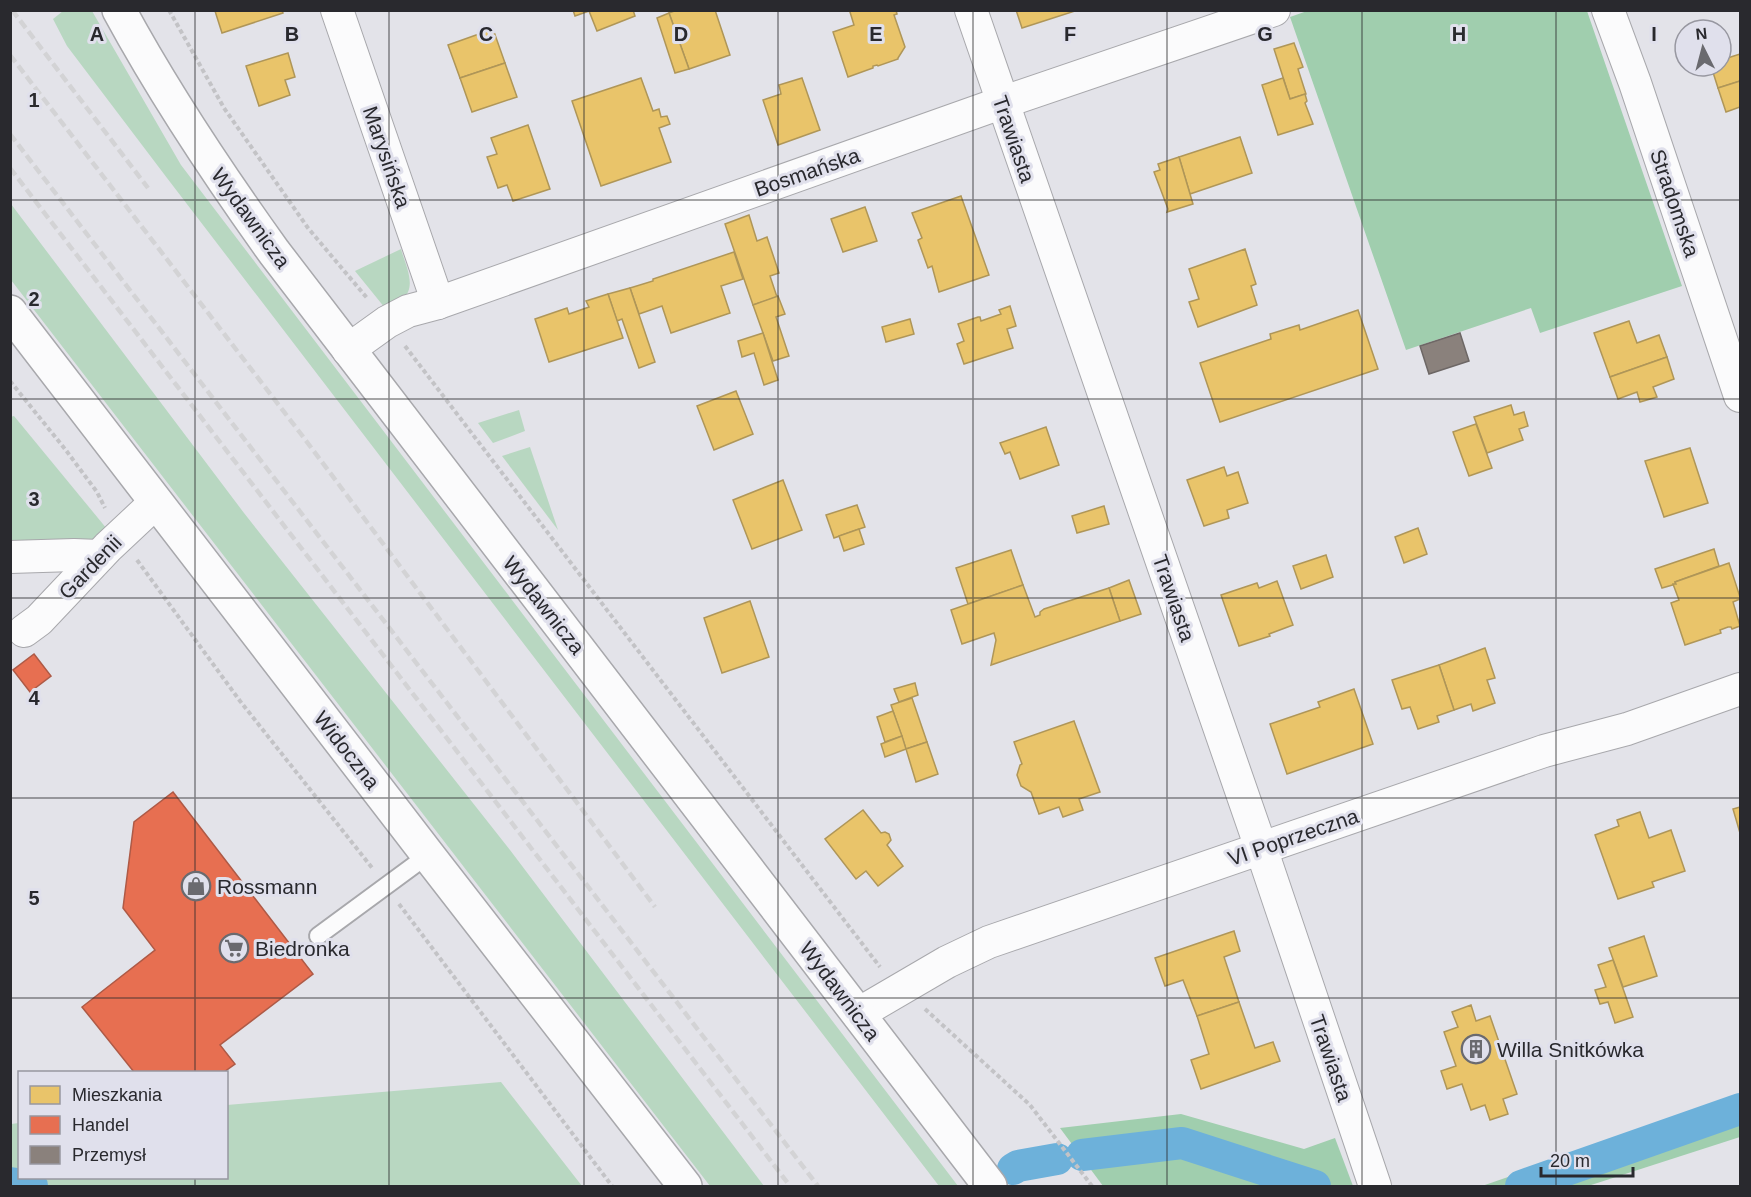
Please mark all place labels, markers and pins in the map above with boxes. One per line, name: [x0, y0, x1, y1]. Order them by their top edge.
shop icon: Rossmann: [180, 870, 212, 902]
place label: Rossmann: [217, 875, 317, 898]
supermarket icon: Biedronka: [218, 932, 250, 964]
place label: Biedronka: [255, 937, 350, 960]
building icon: Willa Snitkówka: [1460, 1033, 1492, 1065]
place label: Willa Snitkówka: [1497, 1038, 1644, 1061]

